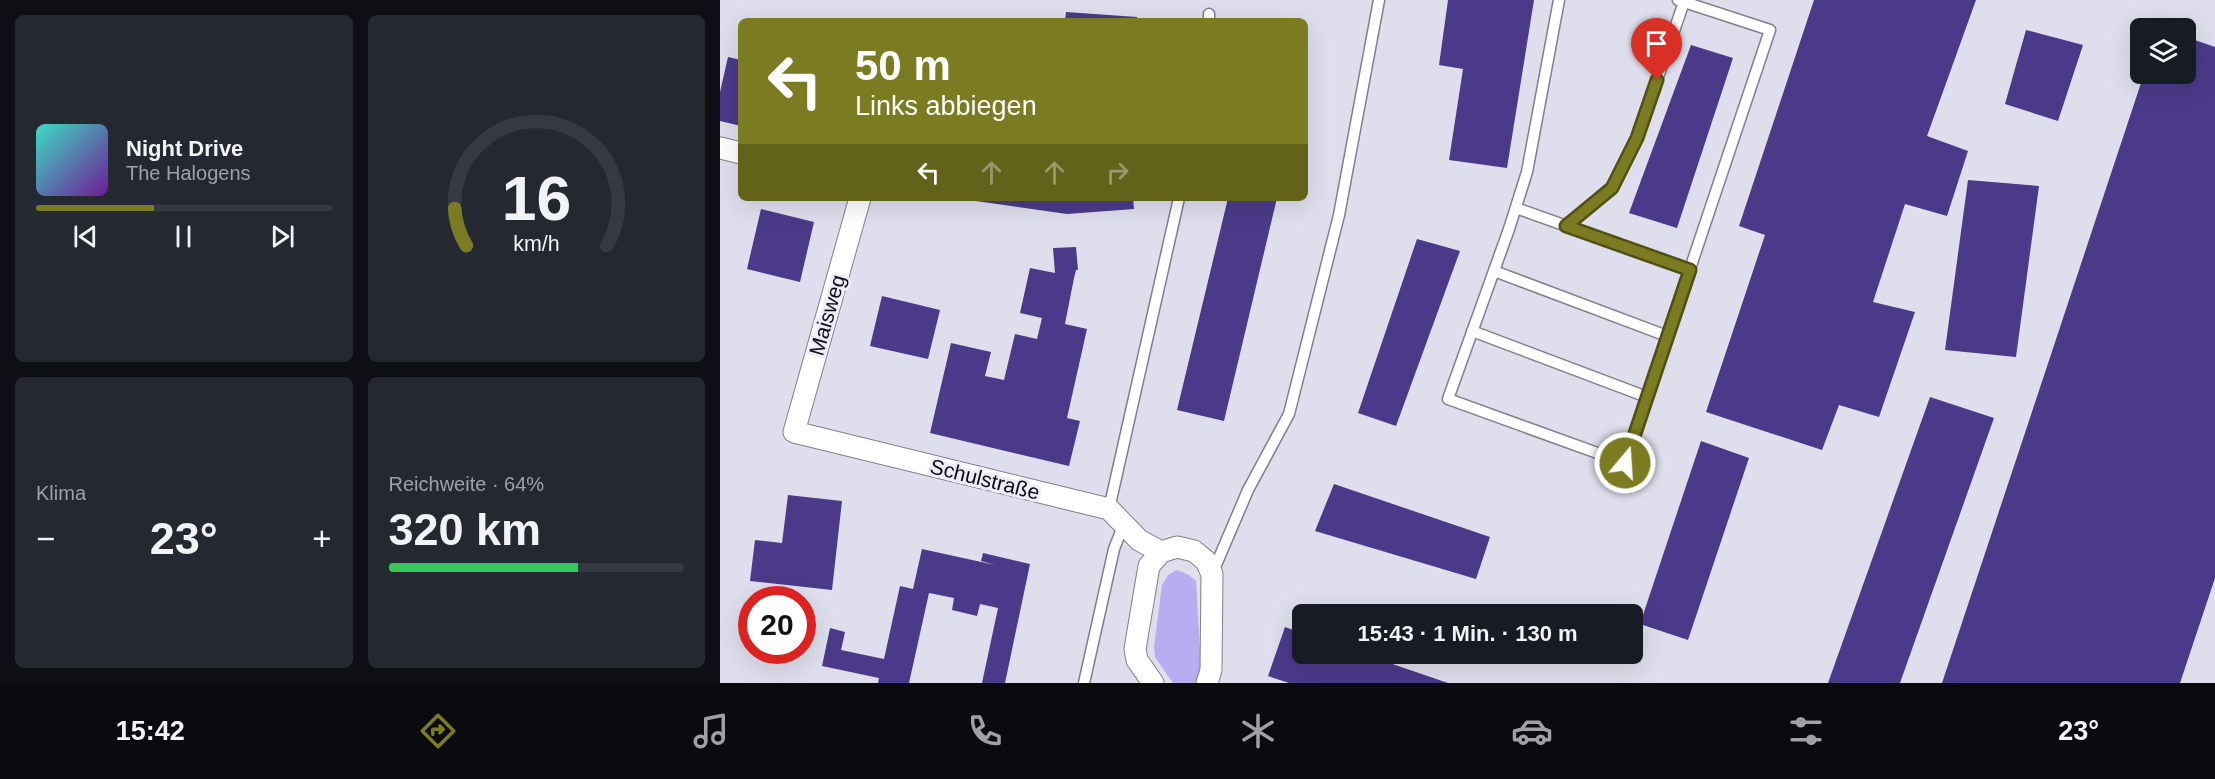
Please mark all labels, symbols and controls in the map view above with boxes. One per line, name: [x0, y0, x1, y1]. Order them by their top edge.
pin: [1631, 18, 1682, 80]
map controls: [2130, 18, 2196, 84]
button: layers: [2130, 18, 2196, 84]
icon: arrive: [1640, 27, 1673, 60]
icon: left: [756, 42, 834, 120]
text: 50 m: [855, 42, 951, 89]
text: Links abbiegen: [855, 91, 1037, 121]
text: Night Drive: [126, 136, 243, 161]
icon: left: [912, 156, 945, 189]
icon: ahead: [975, 156, 1008, 189]
icon: ahead: [1038, 156, 1071, 189]
icon: right: [1101, 156, 1134, 189]
text: The Halogens: [126, 162, 251, 184]
text: 16: [502, 164, 571, 233]
icon: previous: [69, 220, 102, 253]
icon: pause: [167, 220, 200, 253]
icon: next: [266, 220, 299, 253]
text: km/h: [513, 232, 559, 256]
street label: Maisweg: [805, 272, 849, 358]
position arrow: [1593, 431, 1657, 495]
street label: Schulstraße: [928, 454, 1042, 504]
text: Reichweite · 64%: [389, 473, 544, 495]
text: Klima: [36, 482, 86, 504]
text: 320 km: [389, 504, 541, 555]
text: 23°: [150, 513, 218, 564]
text: −: [36, 520, 55, 557]
text: +: [312, 520, 332, 557]
speed limit sign: 20: [738, 586, 816, 664]
text: 15:43 · 1 Min. · 130 m: [1357, 621, 1578, 646]
icon: directions: [417, 710, 459, 752]
icon: music: [690, 710, 732, 752]
icon: phone: [964, 710, 1006, 752]
icon: climate: [1237, 710, 1279, 752]
icon: car: [1511, 710, 1553, 752]
icon: filters: [1785, 710, 1827, 752]
text: 15:42: [116, 716, 185, 746]
text: 23°: [2058, 716, 2099, 746]

